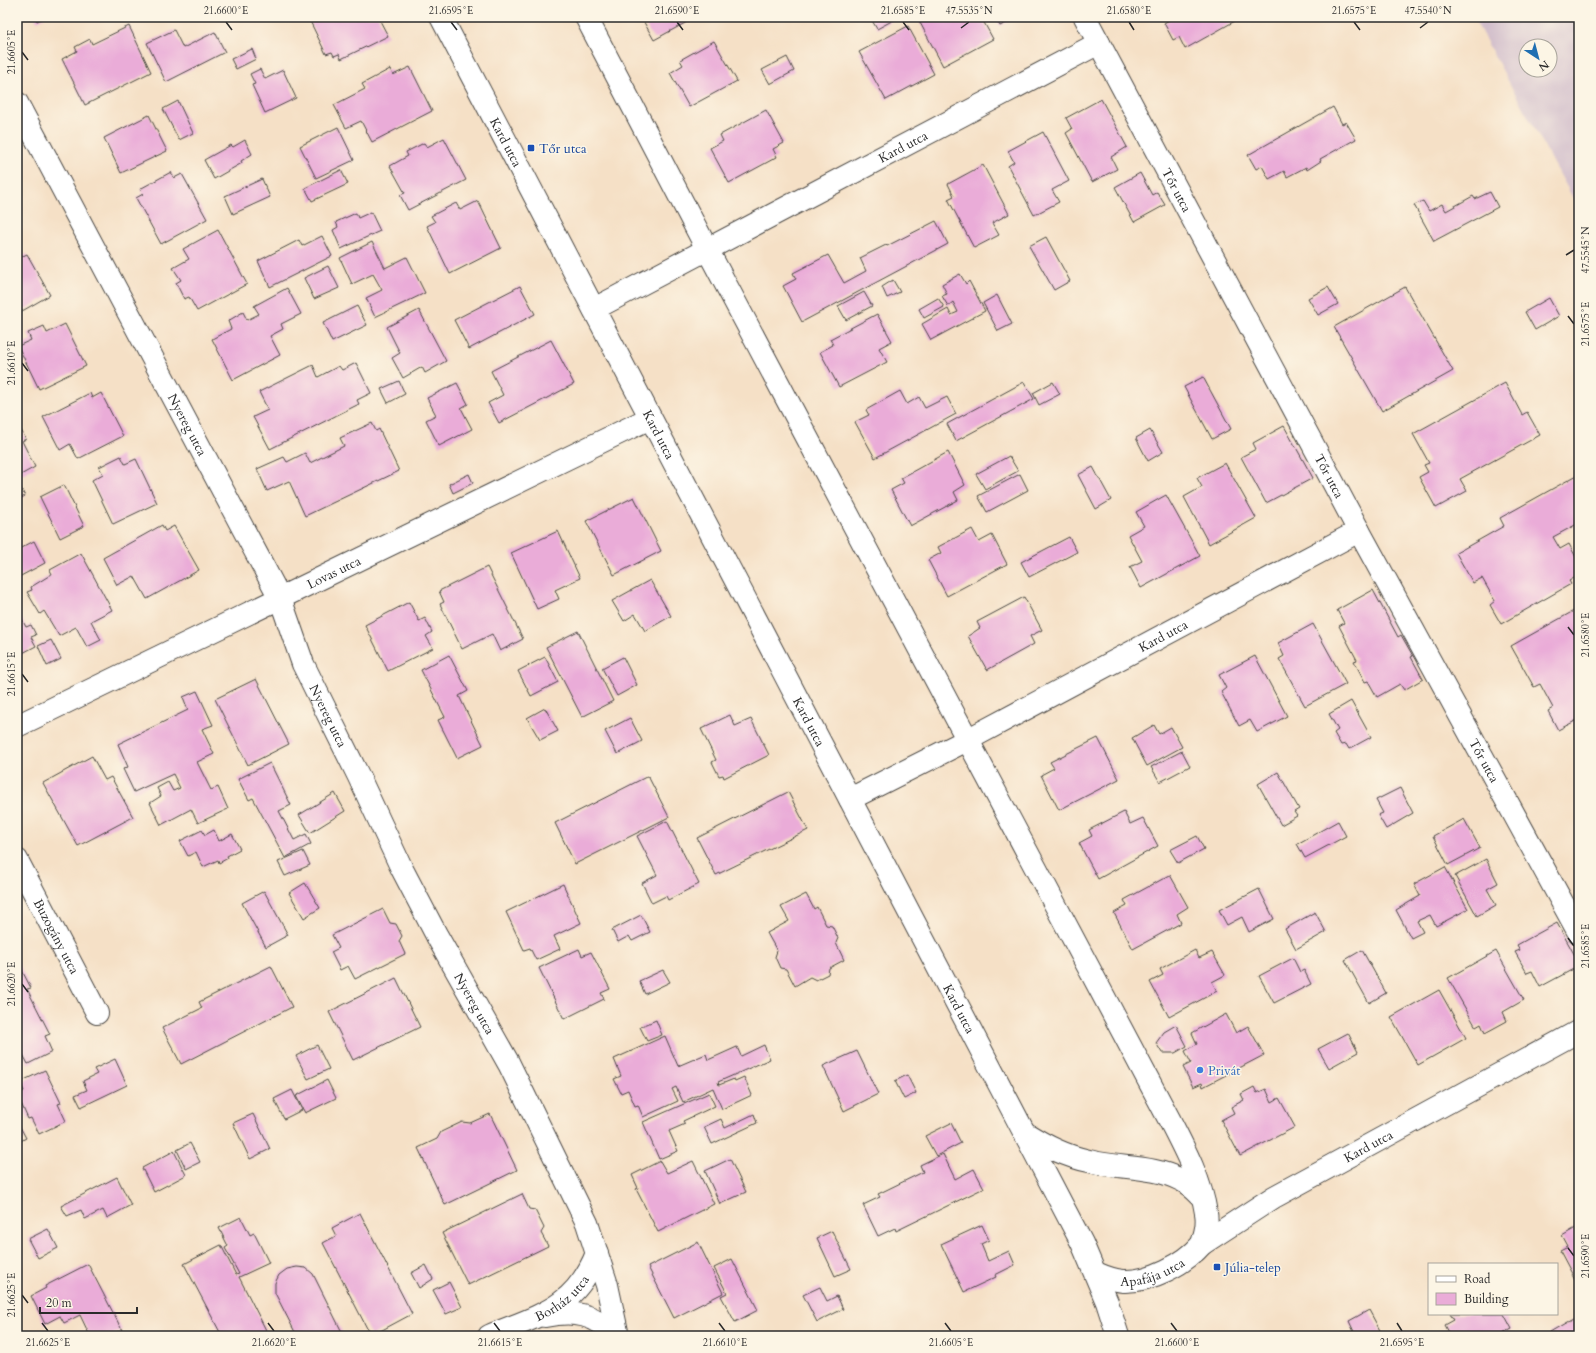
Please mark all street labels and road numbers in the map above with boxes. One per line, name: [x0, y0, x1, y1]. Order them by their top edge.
street label: Kard utca: [485, 115, 526, 171]
street label: Kard utca: [875, 127, 931, 168]
street label: Tőr utca: [1157, 165, 1196, 216]
street label: Nyereg utca: [163, 391, 211, 460]
street label: Kard utca: [638, 407, 679, 463]
street label: Tőr utca: [1310, 451, 1348, 502]
street label: Lovas utca: [304, 552, 364, 594]
street label: Kard utca: [1136, 616, 1191, 657]
street label: Nyereg utca: [304, 682, 351, 751]
street label: Kard utca: [788, 694, 829, 750]
street label: Tőr utca: [1464, 736, 1503, 786]
street label: Buzogány utca: [29, 896, 83, 978]
street label: Nyereg utca: [449, 970, 499, 1038]
street label: Kard utca: [938, 981, 979, 1037]
street label: Kard utca: [1341, 1126, 1397, 1167]
street label: Apafája utca: [1120, 1254, 1189, 1291]
street label: Borház utca: [532, 1271, 594, 1326]

